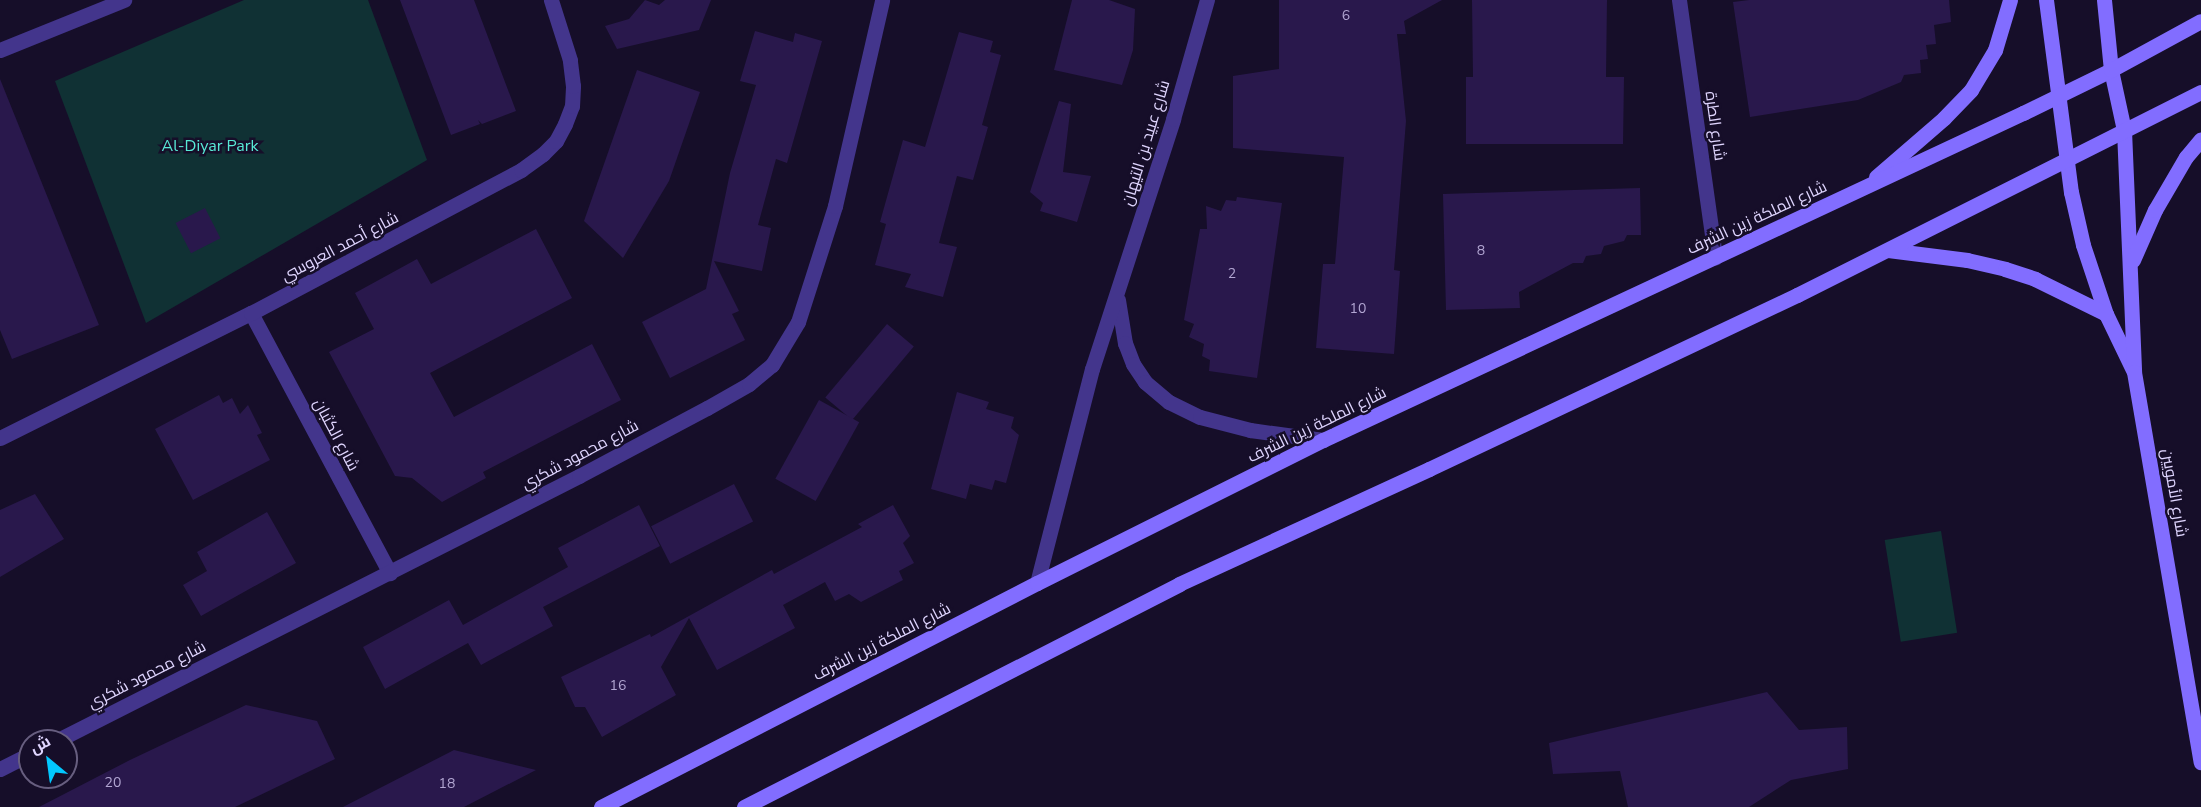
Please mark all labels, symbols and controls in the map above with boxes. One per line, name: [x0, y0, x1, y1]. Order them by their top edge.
house number: 6: [1342, 8, 1350, 24]
street label: شارع عبيد بن التيهان: [1118, 78, 1174, 208]
street label: شارع الطرة: [1701, 90, 1729, 162]
park label: Al-Diyar Park: [162, 136, 258, 156]
street label: شارع الملكة زين الشرف: [1684, 177, 1830, 259]
street label: شارع أحمد العروسي: [278, 208, 402, 286]
house number: 8: [1477, 243, 1485, 259]
house number: 2: [1228, 266, 1236, 282]
house number: 10: [1350, 301, 1366, 317]
street label: شارع الملكة زين الشرف: [1244, 383, 1390, 467]
street label: شارع الكثبان: [309, 396, 363, 474]
street label: شارع محمود شكري: [518, 416, 642, 494]
street label: شارع الأمويين: [2157, 447, 2191, 539]
street label: شارع الملكة زين الشرف: [810, 599, 954, 685]
street label: شارع محمود شكري: [85, 637, 209, 713]
house number: 16: [610, 678, 626, 694]
north arrow: [18, 729, 78, 789]
text: ش: [26, 730, 55, 760]
house number: 20: [105, 775, 121, 791]
house number: 18: [439, 776, 455, 792]

